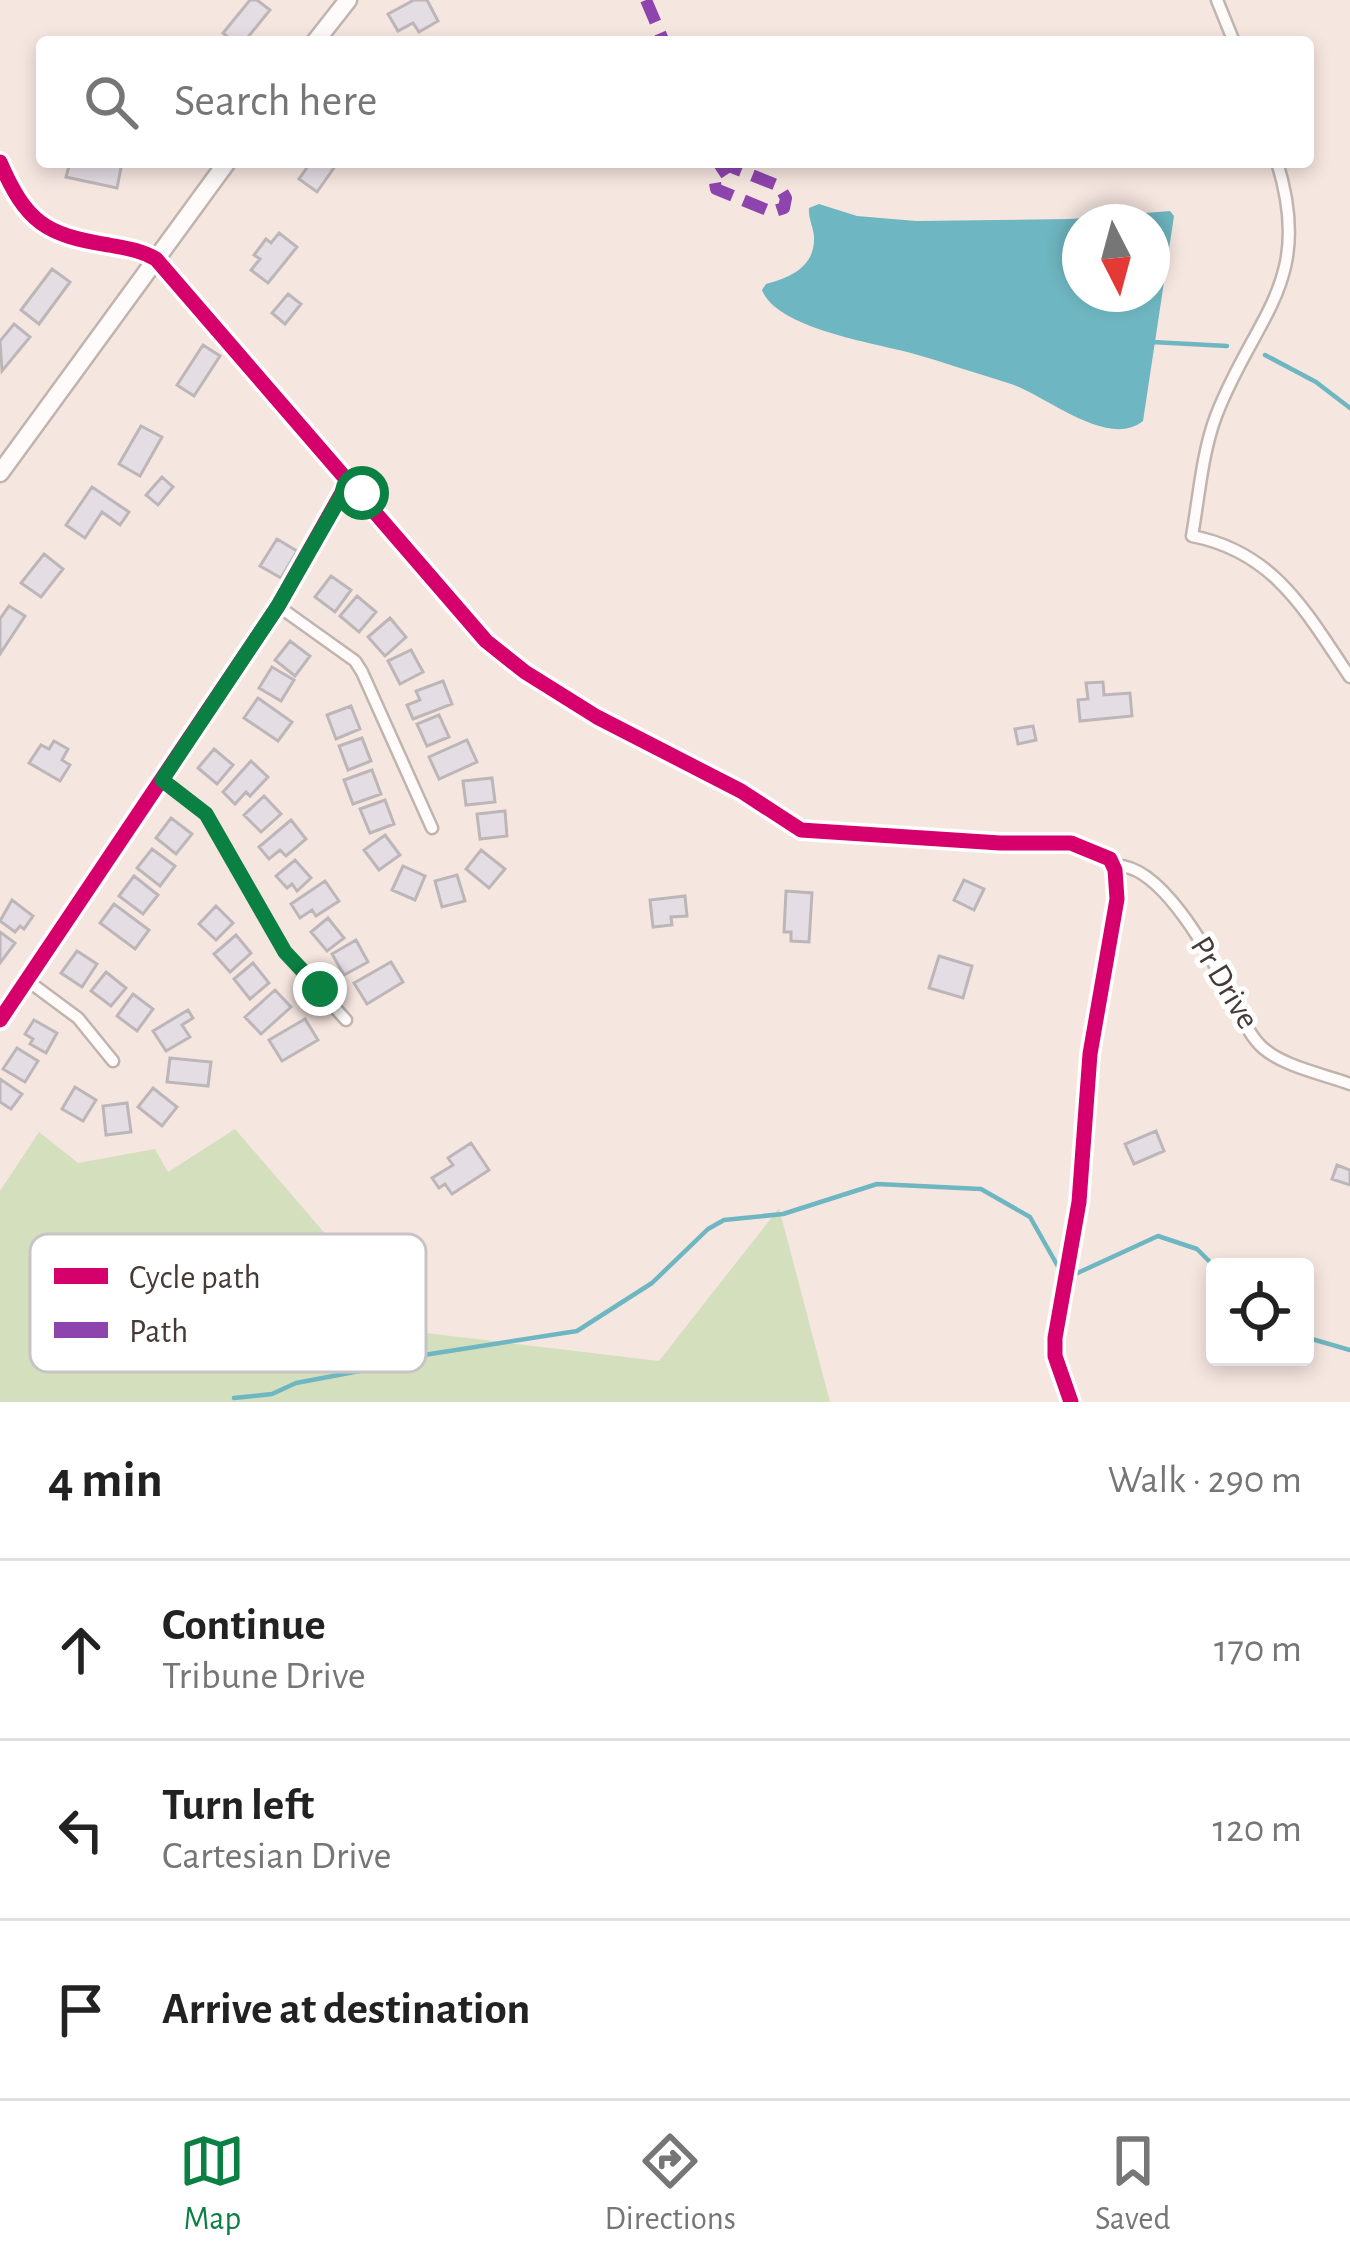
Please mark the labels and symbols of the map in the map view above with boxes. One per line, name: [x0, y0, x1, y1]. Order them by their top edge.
north arrow: [1062, 204, 1170, 312]
route start: [335, 466, 389, 520]
street label: Pr Drive: [1184, 931, 1264, 1035]
route end: [293, 962, 347, 1016]
legend: [30, 1234, 426, 1372]
text: Cycle path: [129, 1262, 261, 1295]
text: Path: [129, 1316, 188, 1349]

